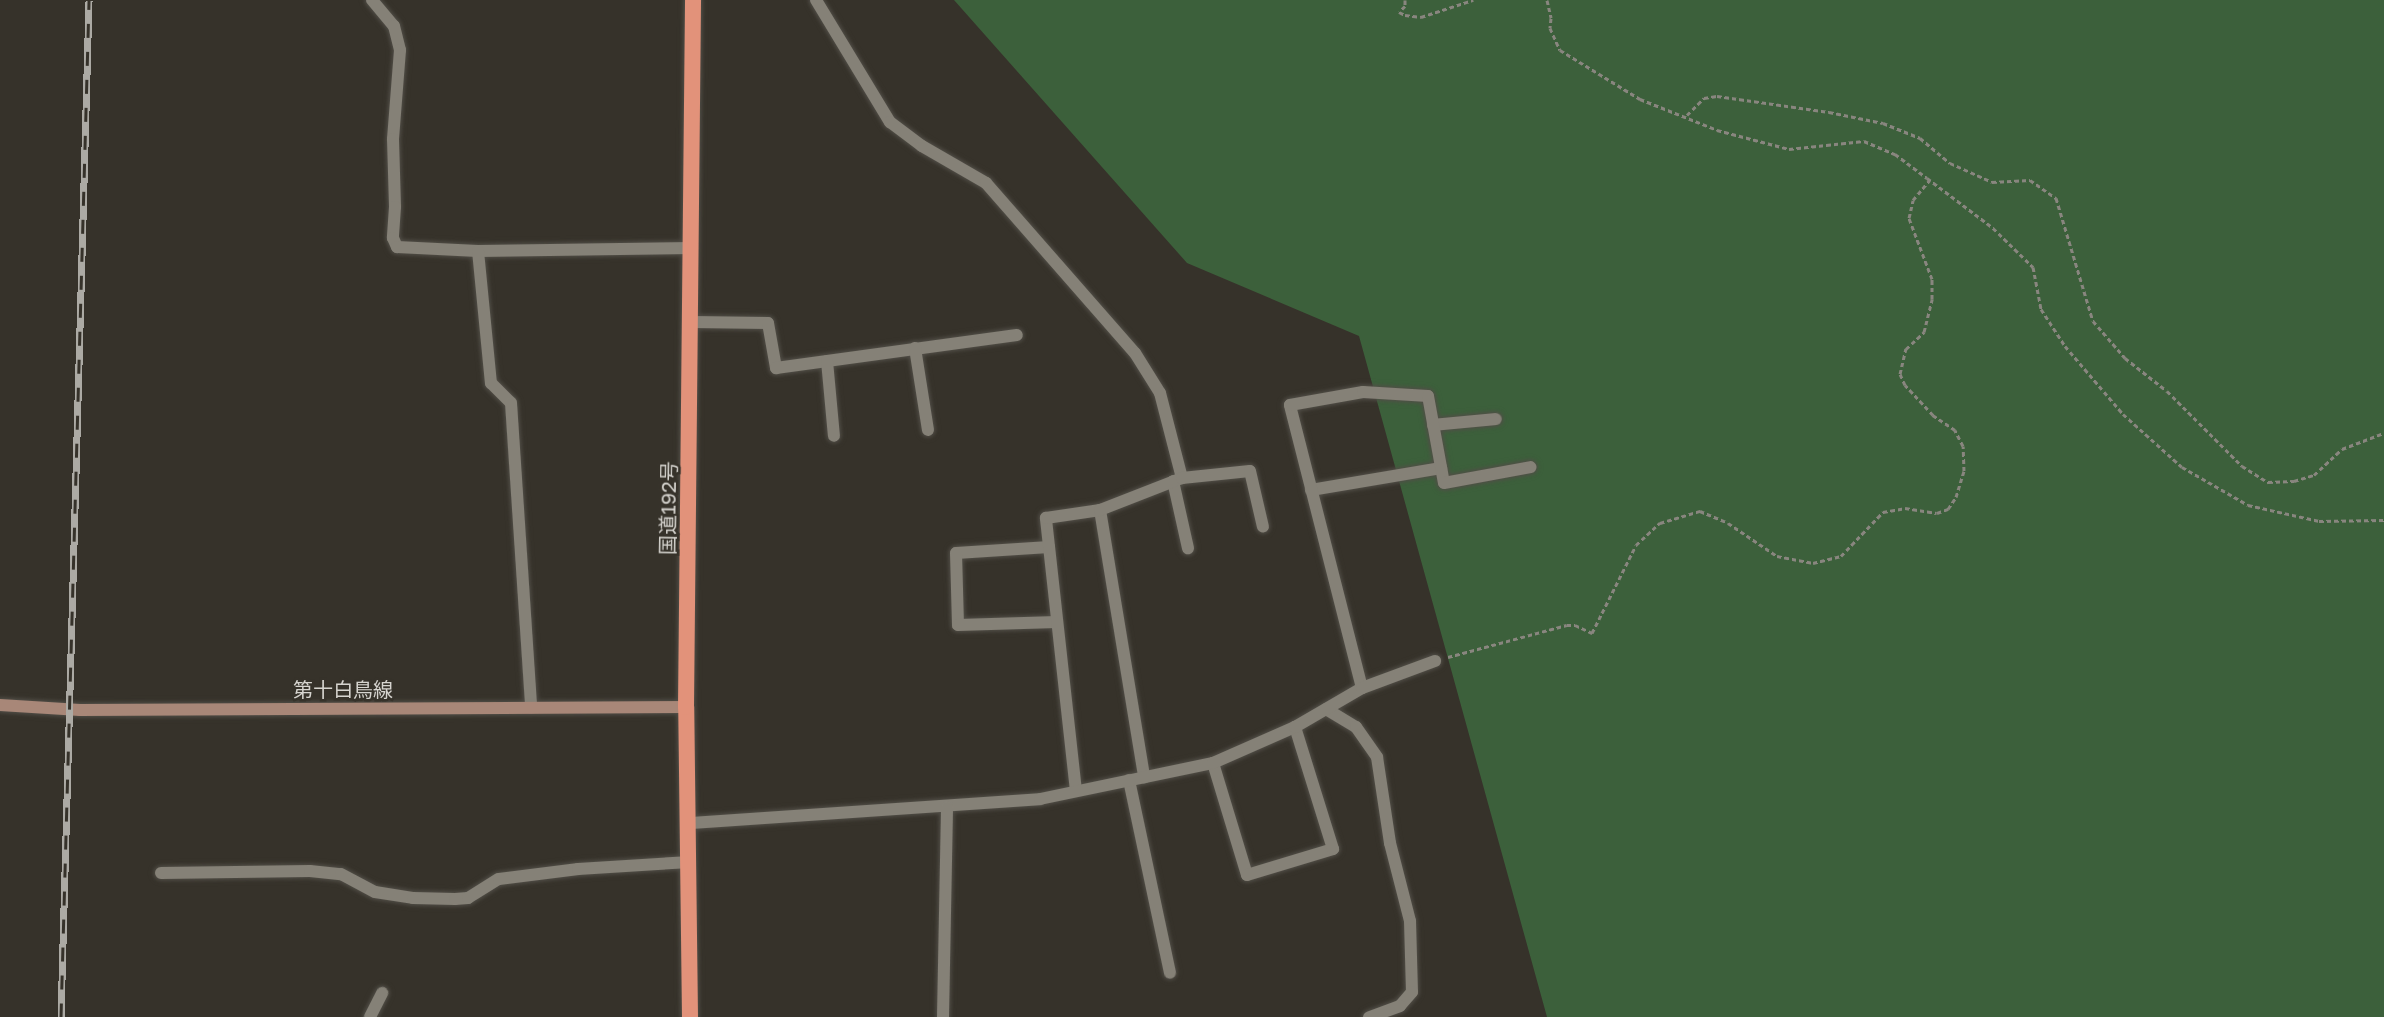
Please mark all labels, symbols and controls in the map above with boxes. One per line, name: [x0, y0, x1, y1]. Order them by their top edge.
street label: 国道192号: [655, 461, 681, 555]
street label: 第十白鳥線: [293, 677, 393, 701]

